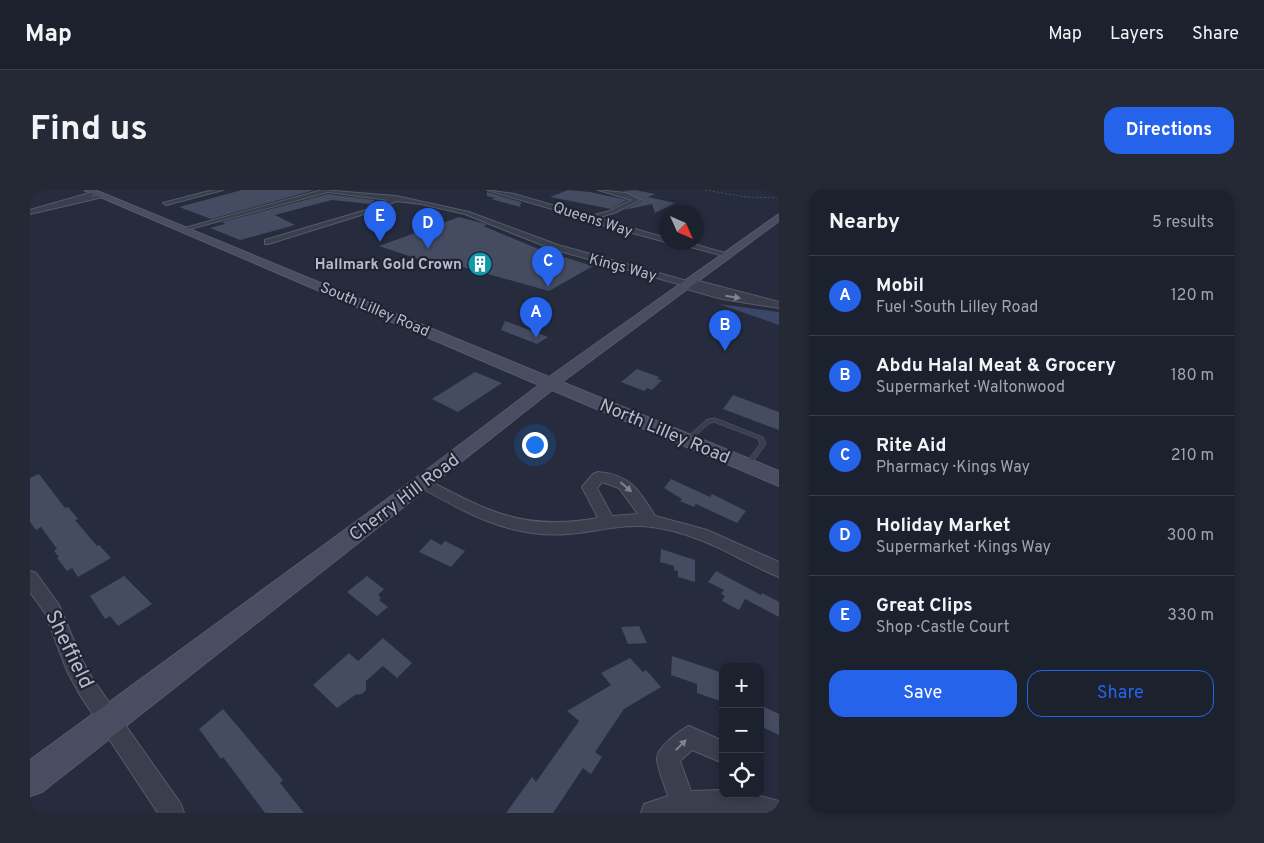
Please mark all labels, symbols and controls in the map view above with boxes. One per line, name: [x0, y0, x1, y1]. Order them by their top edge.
text: Map: [25, 20, 72, 50]
text: Map: [1048, 23, 1082, 46]
text: Layers: [1110, 23, 1164, 46]
text: Share: [1192, 23, 1239, 46]
button: Directions: [1104, 107, 1234, 154]
text: Find us: [30, 108, 148, 152]
street label: Queens Way: [550, 199, 635, 242]
pin: E: [364, 201, 396, 242]
north arrow: [659, 205, 704, 250]
pin: D: [412, 208, 444, 249]
text: Nearby: [829, 209, 900, 236]
text: 5 results: [1152, 213, 1214, 233]
pin: C: [532, 246, 564, 287]
street label: Kings Way: [587, 250, 659, 287]
building icon: Hallmark Gold Crown: [467, 251, 493, 277]
place label: Hallmark Gold Crown: [315, 256, 462, 275]
text: Mobil: [876, 274, 924, 298]
street label: South Lilley Road: [317, 279, 432, 342]
text: A: [839, 286, 851, 306]
text: 120 m: [1171, 286, 1214, 306]
one-way arrow: [725, 294, 741, 302]
pin: A: [520, 297, 552, 338]
text: Fuel · South Lilley Road: [876, 298, 1038, 318]
pin: B: [709, 310, 741, 351]
text: Abdu Halal Meat & Grocery: [876, 354, 1116, 378]
text: B: [839, 366, 851, 386]
text: 180 m: [1171, 366, 1214, 386]
text: Supermarket · Waltonwood: [876, 378, 1065, 398]
street label: North Lilley Road: [596, 395, 733, 470]
your location: [522, 432, 548, 458]
text: Rite Aid: [876, 434, 946, 458]
text: C: [840, 446, 850, 466]
text: 210 m: [1171, 446, 1214, 466]
street label: Cherry Hill Road: [345, 449, 465, 547]
text: Pharmacy · Kings Way: [876, 458, 1030, 478]
one-way arrow: [620, 481, 633, 492]
text: Holiday Market: [876, 514, 1010, 538]
text: D: [839, 526, 851, 546]
text: 300 m: [1167, 526, 1214, 546]
text: Supermarket · Kings Way: [876, 538, 1051, 558]
text: Great Clips: [876, 594, 973, 618]
street label: Sheffield: [38, 606, 99, 693]
text: E: [840, 606, 850, 626]
text: 330 m: [1167, 606, 1214, 626]
text: Shop · Castle Court: [876, 618, 1010, 638]
map controls: [719, 663, 764, 798]
button: +: [719, 663, 764, 708]
button: Save: [829, 670, 1017, 717]
button: Share: [1027, 670, 1214, 717]
button: −: [719, 708, 764, 753]
one-way arrow: [675, 740, 687, 752]
button: locate: [719, 753, 764, 798]

